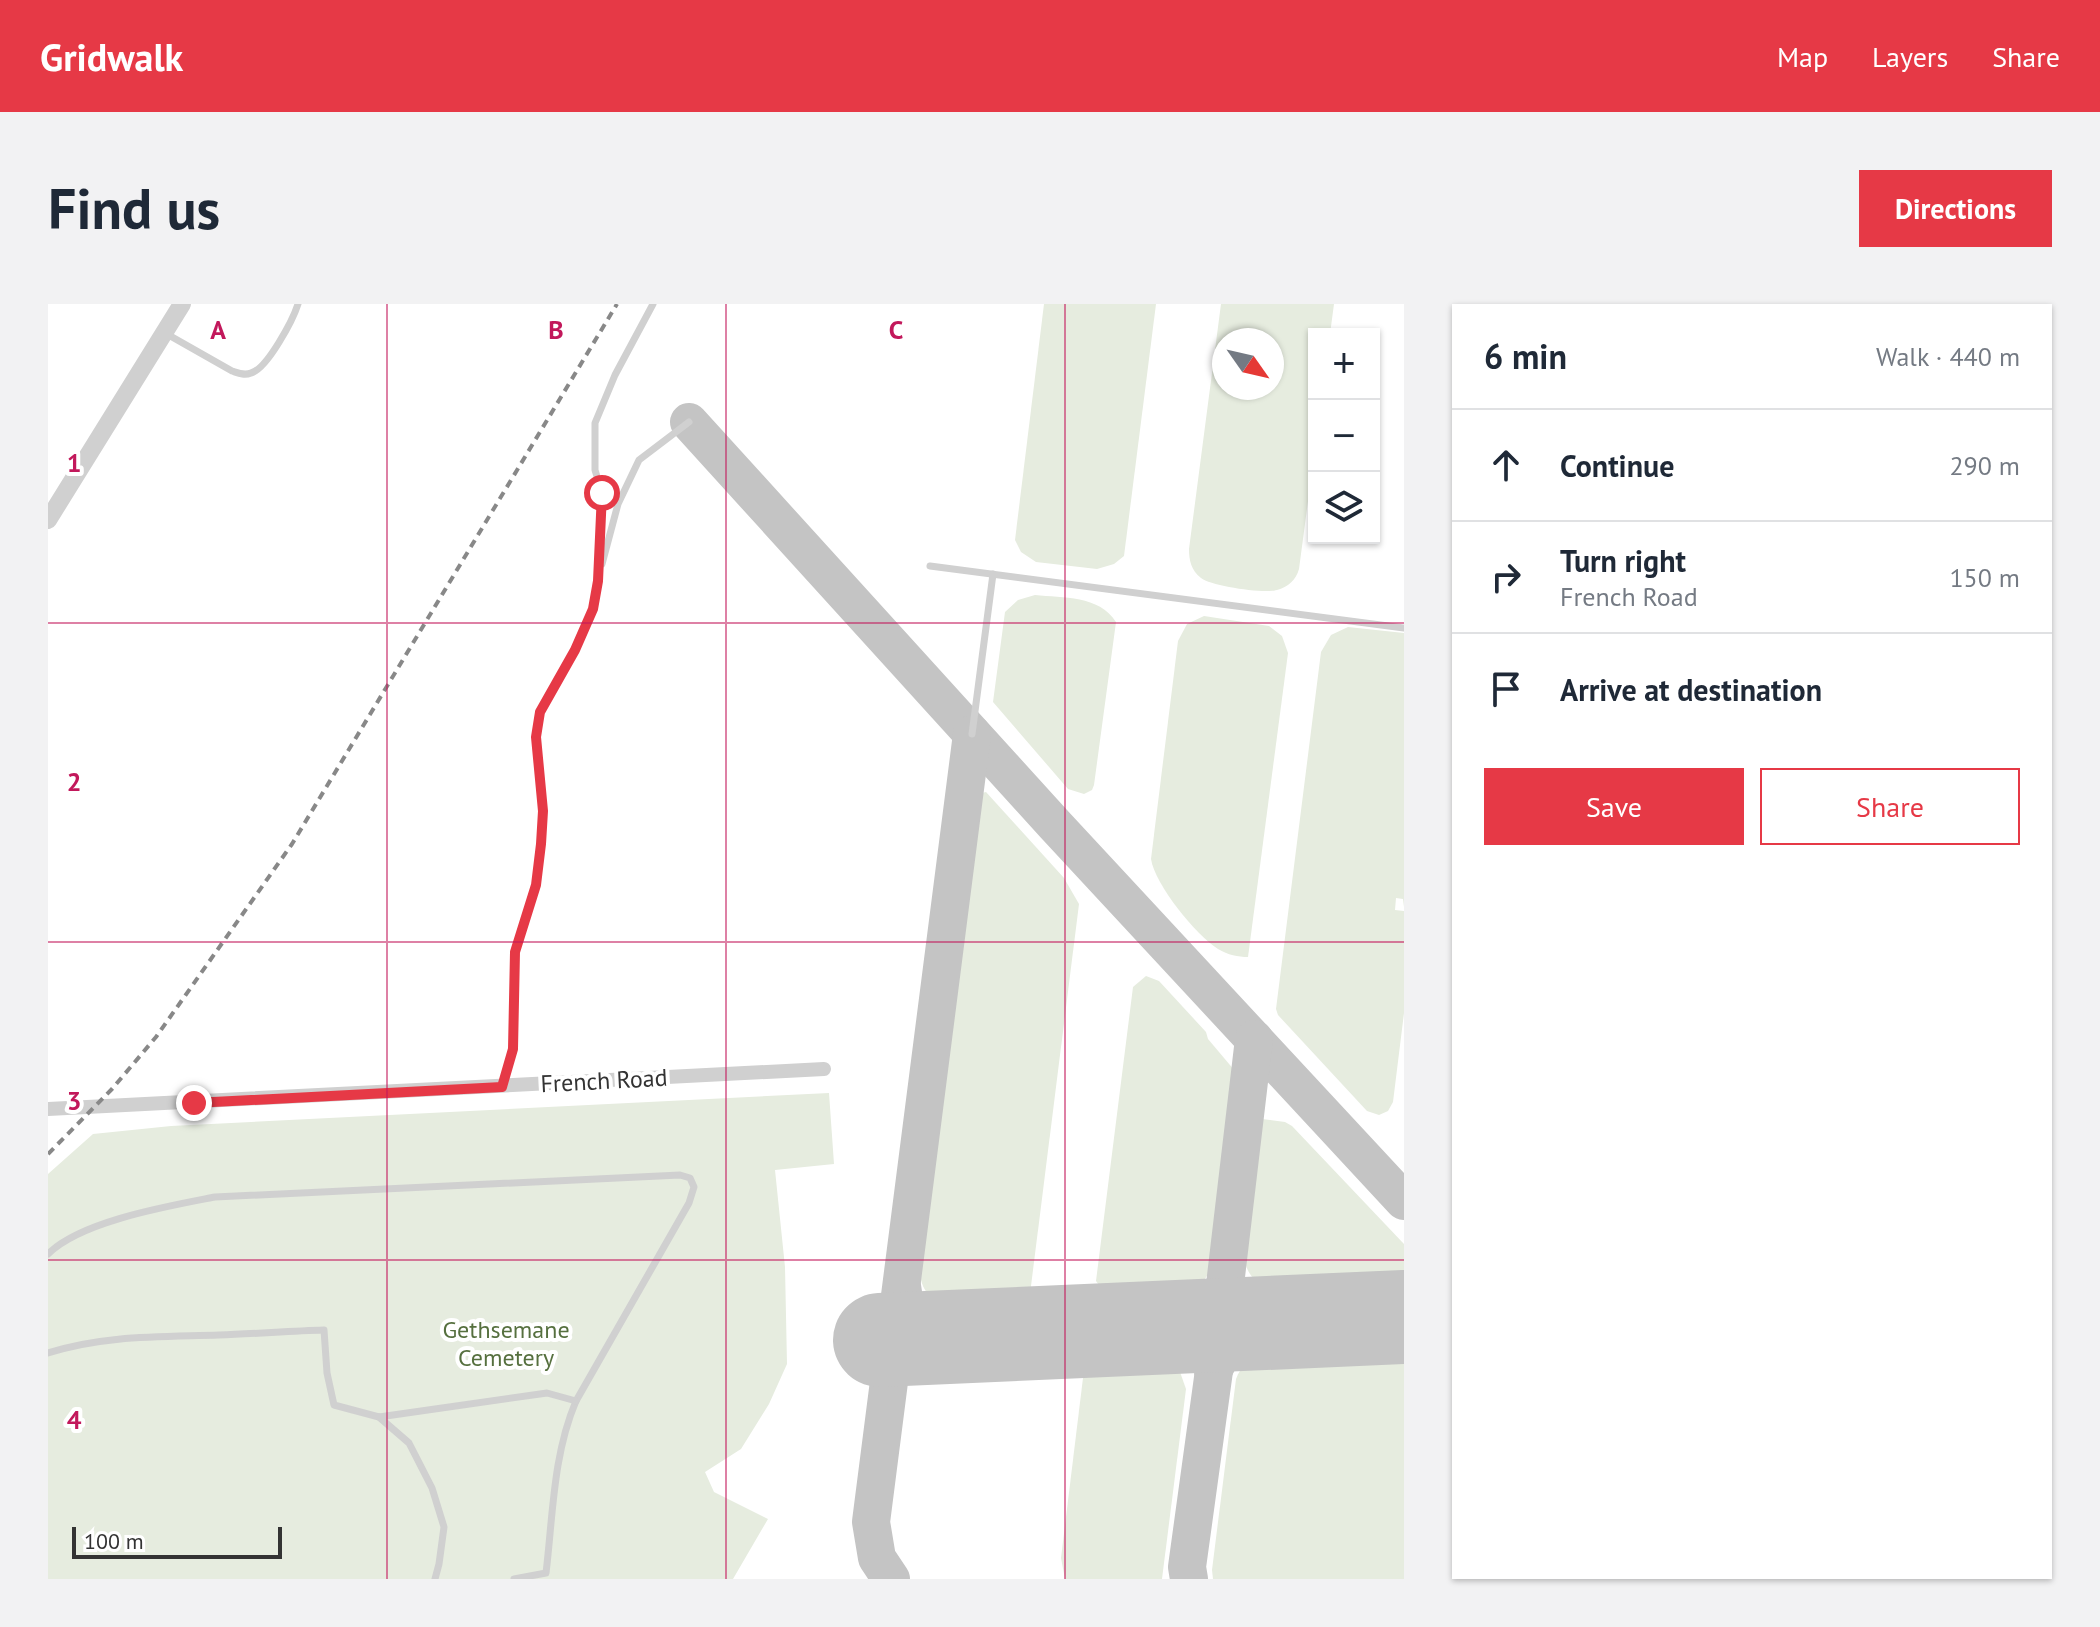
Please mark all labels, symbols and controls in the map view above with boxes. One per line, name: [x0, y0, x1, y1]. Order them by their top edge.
text: Gridwalk: [40, 32, 183, 81]
text: Map: [1777, 38, 1828, 75]
text: Layers: [1872, 38, 1948, 75]
text: Share: [1992, 38, 2060, 75]
button: Directions: [1859, 170, 2052, 247]
text: Find us: [48, 172, 220, 244]
text: A: [210, 313, 226, 346]
text: B: [548, 313, 564, 346]
text: C: [889, 313, 903, 346]
north arrow: [1212, 328, 1284, 400]
map controls: [1308, 328, 1380, 544]
button: +: [1308, 328, 1380, 400]
text: 6 min: [1484, 334, 1567, 378]
text: Walk · 440 m: [1876, 340, 2020, 373]
button: −: [1308, 400, 1380, 472]
icon: ahead: [1484, 443, 1528, 487]
text: 1: [67, 446, 81, 479]
text: Continue: [1560, 446, 1674, 485]
text: 290 m: [1949, 449, 2020, 482]
button: layers: [1308, 472, 1380, 544]
route start: [584, 475, 620, 511]
text: Turn right: [1560, 541, 1686, 580]
icon: right: [1484, 555, 1528, 599]
text: 150 m: [1949, 561, 2020, 594]
text: French Road: [1560, 580, 1698, 613]
icon: arrive: [1484, 667, 1528, 711]
text: Arrive at destination: [1560, 670, 1822, 709]
text: 2: [67, 765, 81, 798]
button: Save: [1484, 768, 1744, 845]
button: Share: [1760, 768, 2020, 845]
street label: French Road: [540, 1062, 668, 1099]
text: 3: [67, 1084, 81, 1117]
route end: [176, 1085, 212, 1121]
park label: Gethsemane Cemetery: [442, 1314, 570, 1373]
text: 4: [67, 1403, 82, 1436]
scale bar: [72, 1523, 282, 1559]
text: 100 m: [84, 1527, 144, 1555]

